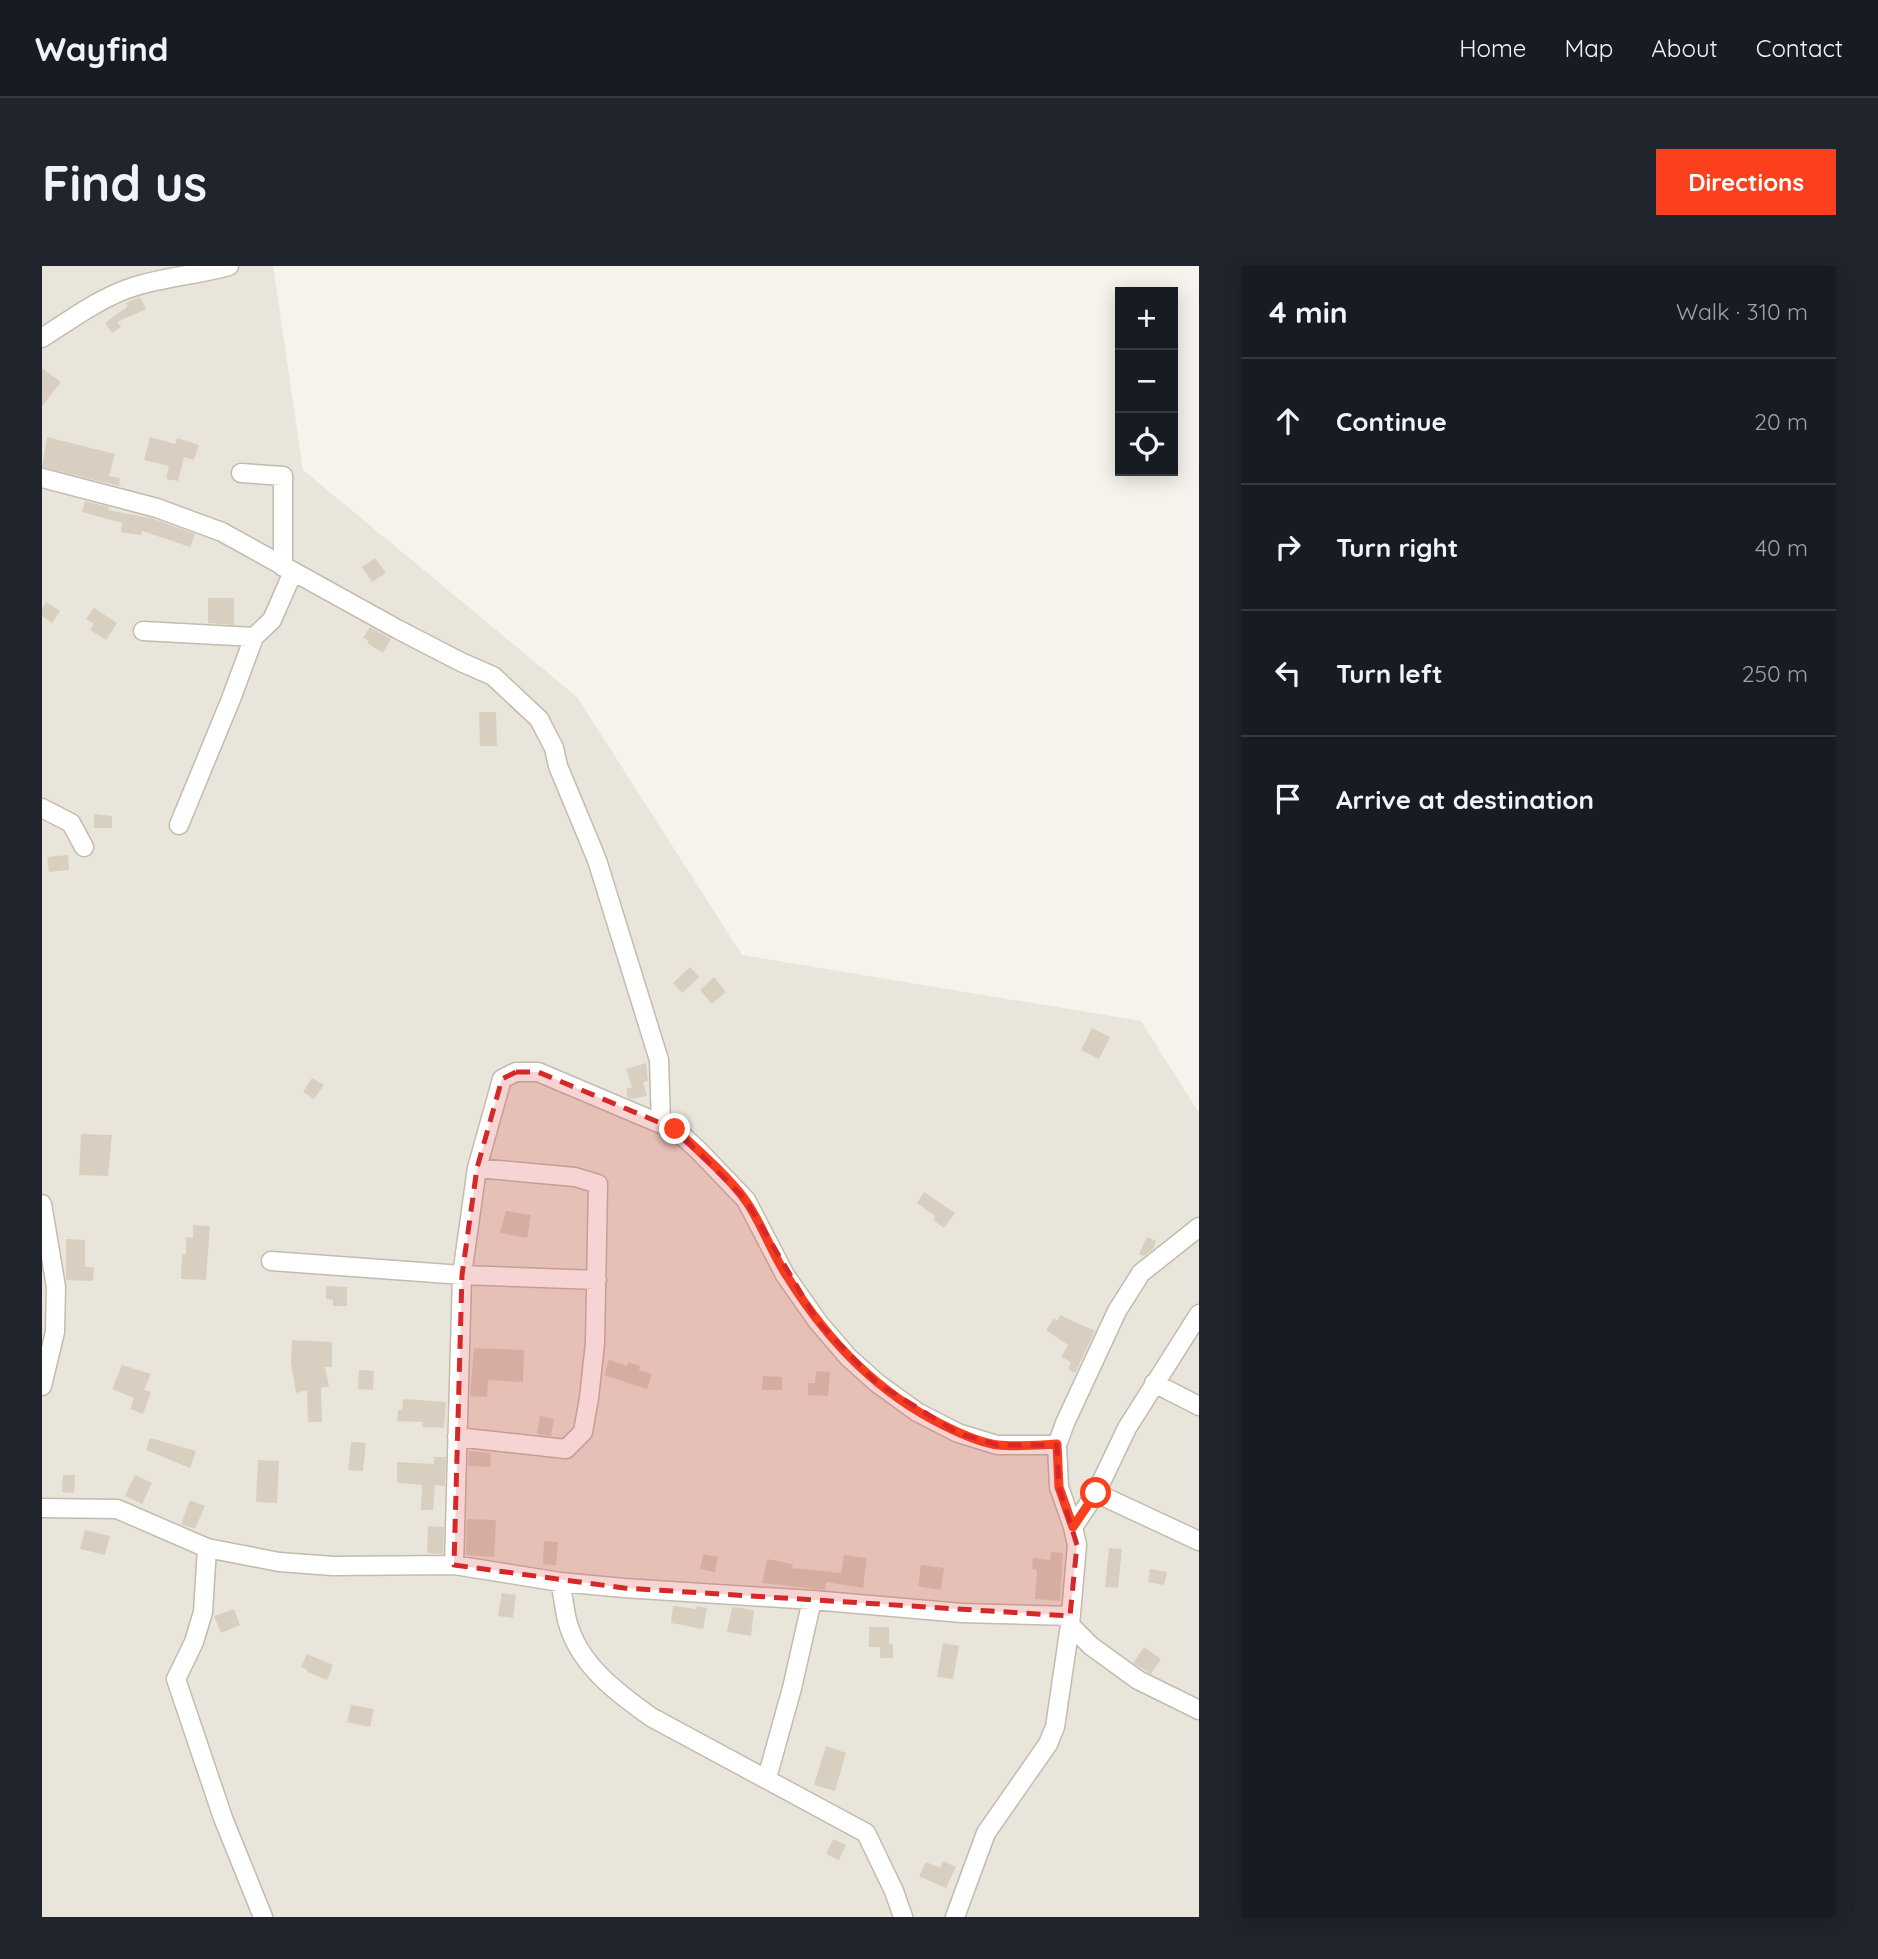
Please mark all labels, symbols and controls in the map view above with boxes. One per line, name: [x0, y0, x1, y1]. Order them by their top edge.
text: Wayfind: [35, 28, 169, 69]
text: Home: [1459, 33, 1526, 63]
text: Map: [1564, 33, 1613, 63]
text: About: [1651, 33, 1718, 63]
text: Contact: [1756, 33, 1843, 63]
button: Directions: [1656, 149, 1836, 215]
text: Find us: [42, 152, 207, 213]
map controls: [1115, 287, 1178, 476]
button: +: [1115, 287, 1178, 350]
text: 4 min: [1269, 293, 1348, 331]
text: Walk · 310 m: [1676, 297, 1808, 326]
button: −: [1115, 350, 1178, 413]
icon: ahead: [1269, 402, 1307, 440]
text: Continue: [1336, 405, 1447, 438]
text: 20 m: [1754, 407, 1808, 436]
button: locate: [1115, 413, 1178, 476]
icon: right: [1269, 528, 1307, 566]
text: Turn right: [1336, 531, 1458, 564]
text: 40 m: [1755, 533, 1808, 562]
icon: left: [1269, 654, 1307, 692]
text: Turn left: [1336, 657, 1443, 690]
text: 250 m: [1742, 659, 1808, 688]
icon: arrive: [1269, 780, 1307, 818]
text: Arrive at destination: [1336, 783, 1594, 816]
route end: [659, 1113, 690, 1144]
route start: [1080, 1477, 1111, 1508]

